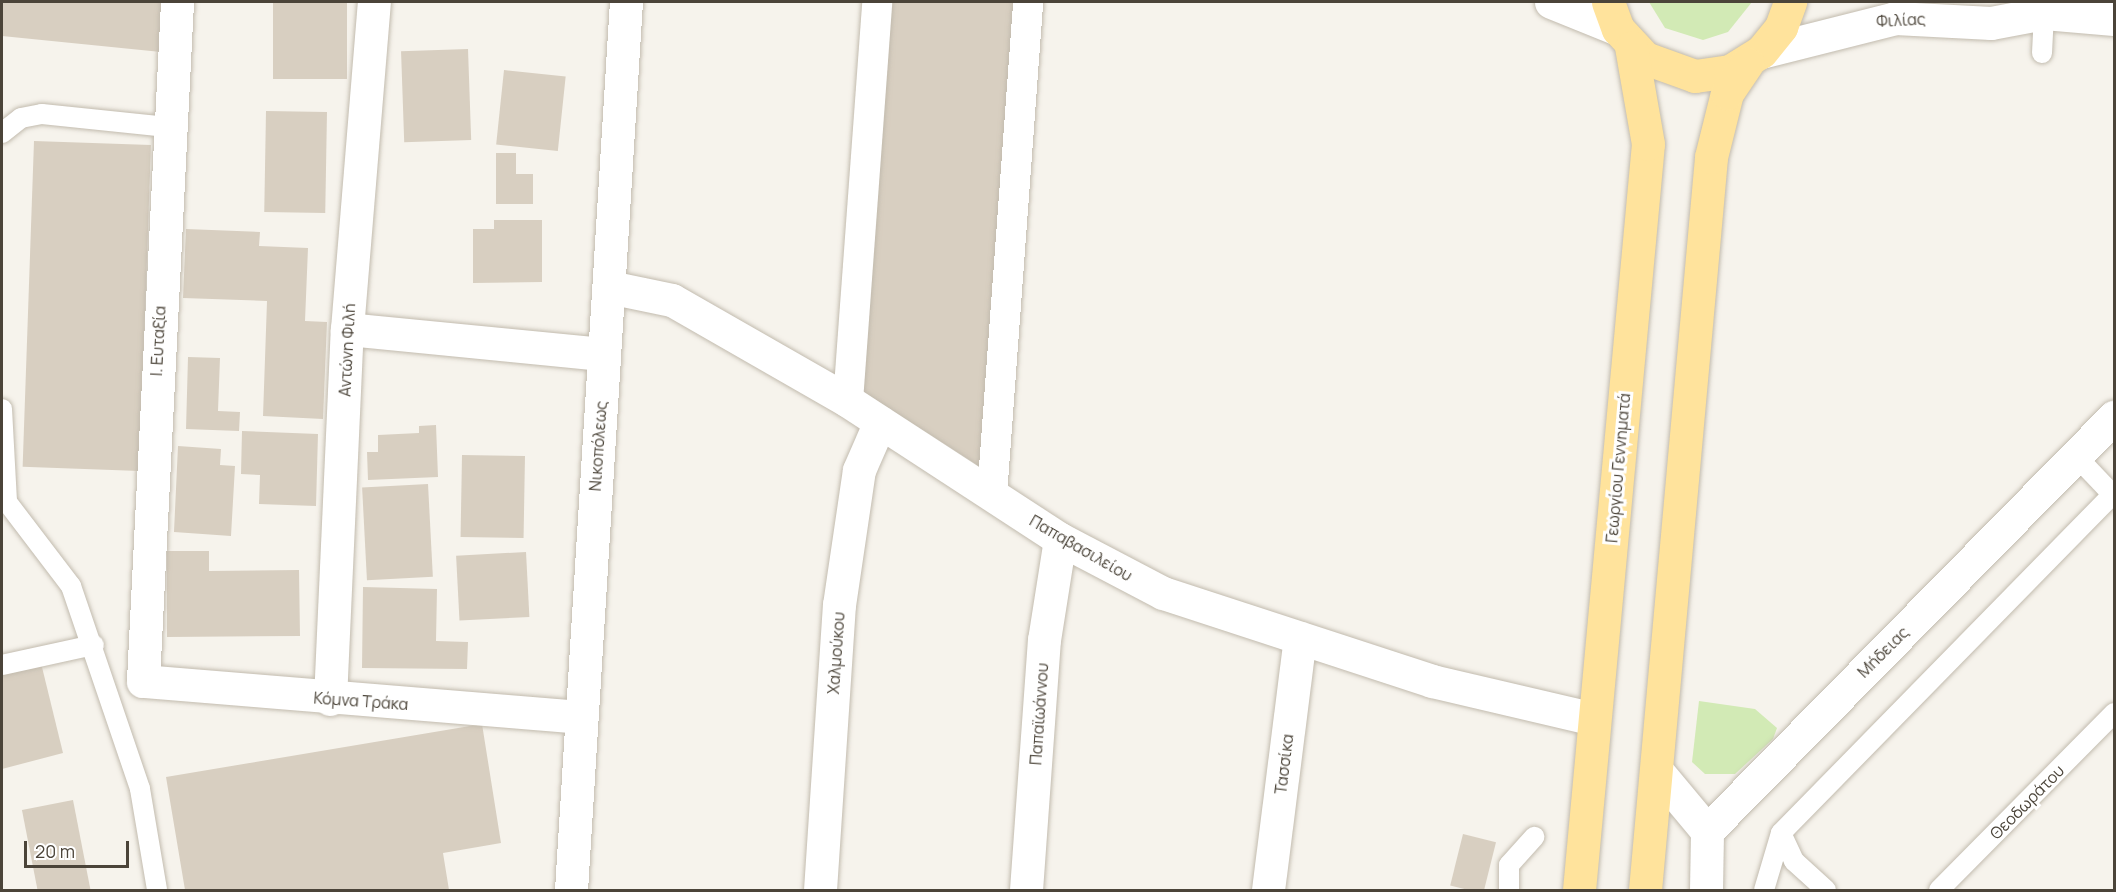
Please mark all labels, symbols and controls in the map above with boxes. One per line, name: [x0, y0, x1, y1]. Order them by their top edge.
street label: Φιλίας: [1876, 9, 1926, 31]
street label: Αντώνη Φιλή: [335, 303, 359, 397]
street label: Ι. Ευταξία: [147, 305, 169, 377]
street label: Γεωργίου Γεννηματά: [1602, 392, 1634, 544]
street label: Νικοπόλεως: [585, 400, 611, 492]
street label: Παπαβασιλείου: [1026, 511, 1136, 585]
street label: Χαλμούκου: [824, 611, 848, 695]
street label: Μήδειας: [1853, 622, 1913, 682]
street label: Παπαϊωάννου: [1026, 662, 1052, 766]
street label: Κόμνα Τράκα: [313, 688, 409, 714]
street label: Τασσίκα: [1271, 733, 1297, 795]
street label: Θεοδωράτου: [1986, 761, 2068, 843]
scale bar: [27, 829, 132, 867]
text: 20 m: [35, 839, 75, 863]

